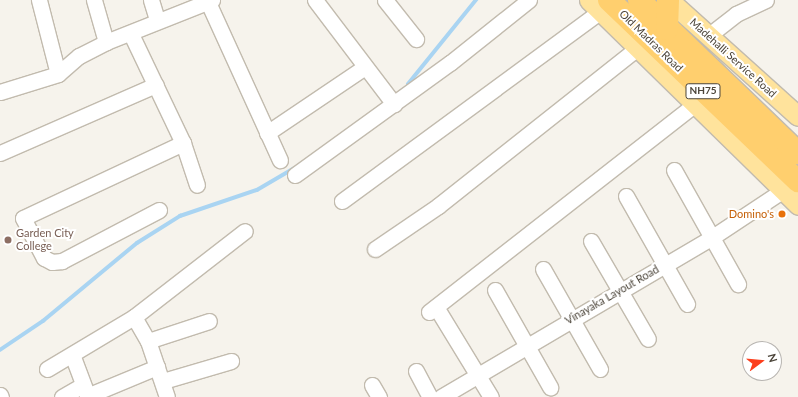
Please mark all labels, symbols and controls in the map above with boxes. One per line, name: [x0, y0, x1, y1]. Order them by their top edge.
street label: Old Madras Road: [616, 7, 686, 75]
street label: Madehalli Service Road: [687, 16, 779, 100]
road number: NH75: [685, 83, 721, 99]
place label: Domino's: [729, 207, 774, 221]
marker: Domino's: [777, 209, 787, 219]
place label: Garden City College: [16, 227, 74, 253]
marker: Garden City College: [3, 235, 13, 245]
street label: Vinayaka Layout Road: [563, 263, 661, 327]
north arrow: [742, 341, 782, 381]
text: N: [766, 352, 780, 364]

